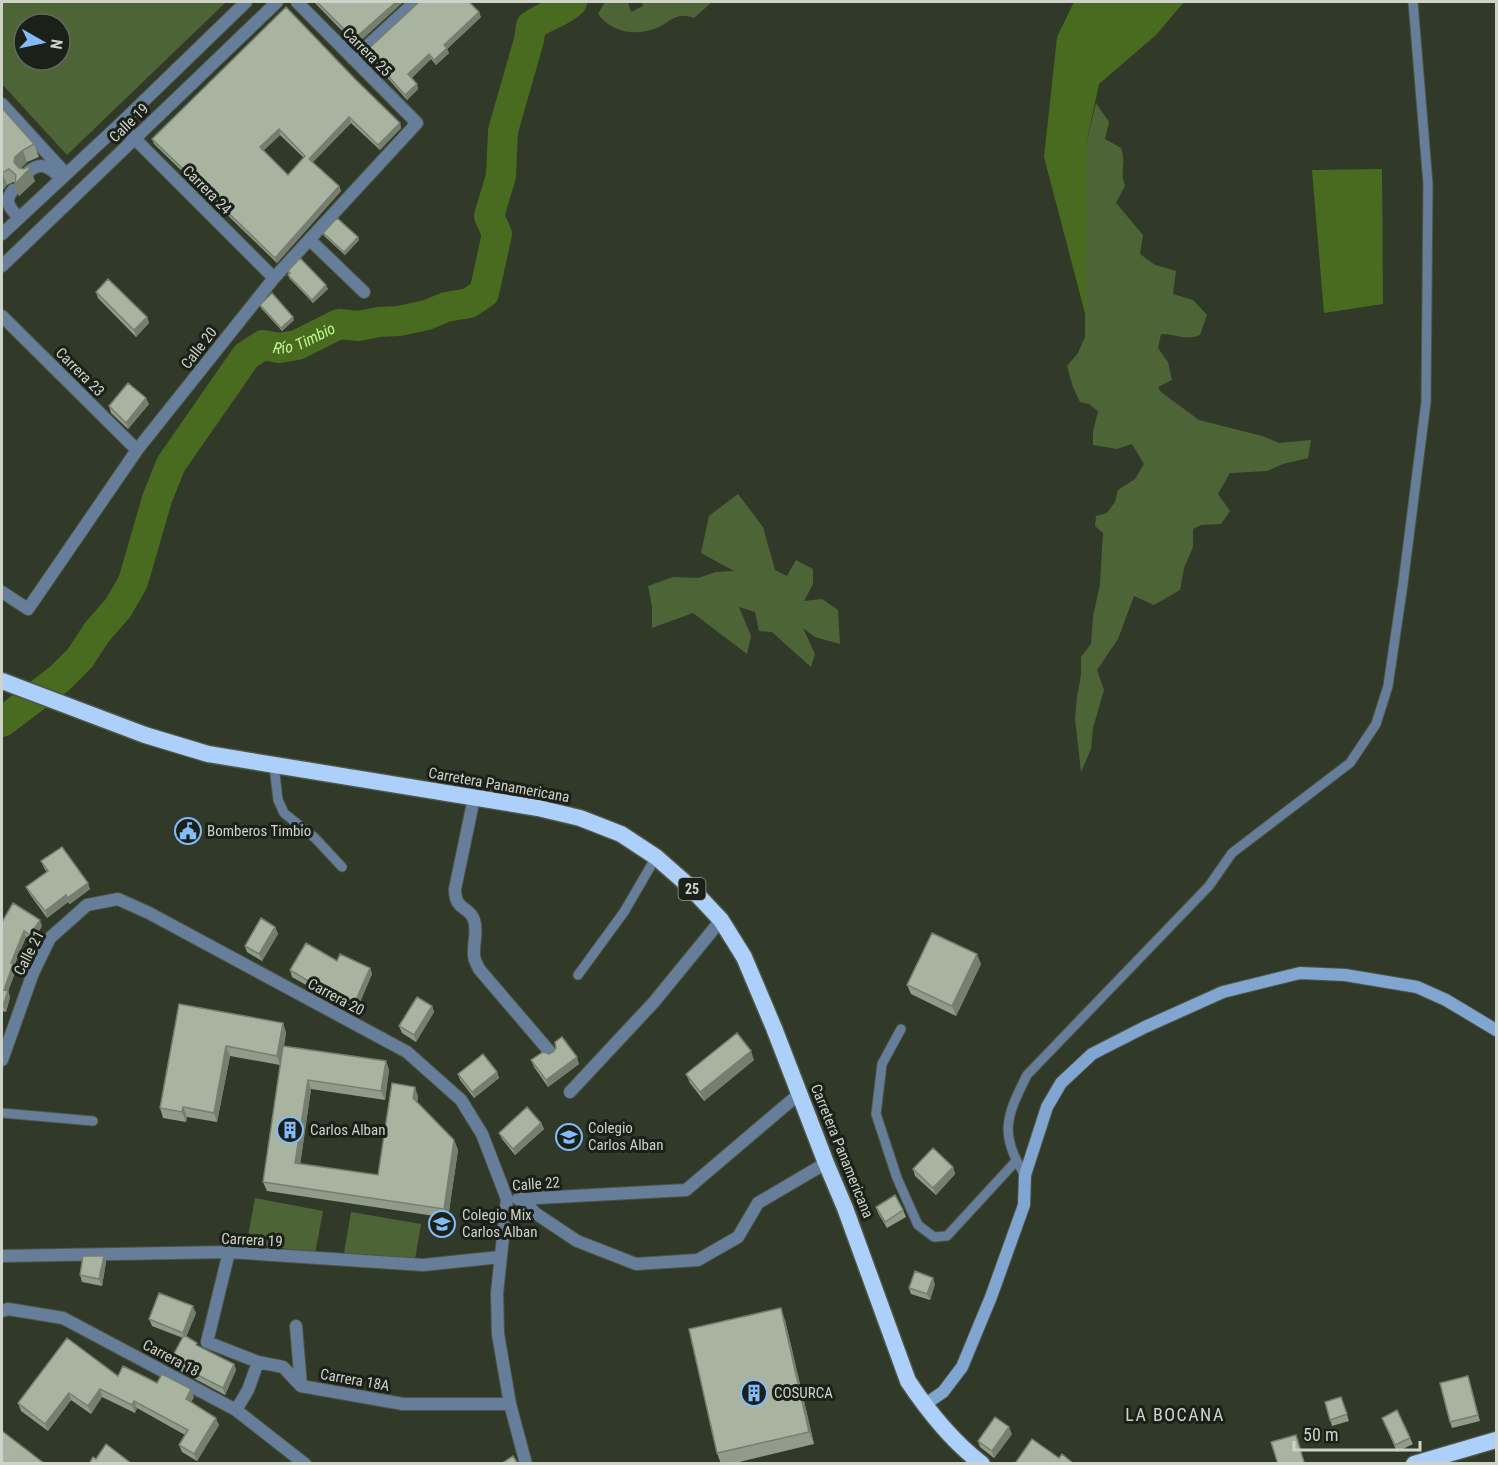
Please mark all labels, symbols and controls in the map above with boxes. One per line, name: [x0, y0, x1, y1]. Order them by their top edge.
north arrow: [12, 12, 72, 72]
street label: Carrera 25: [339, 24, 395, 80]
text: N: [46, 38, 66, 51]
street label: Calle 19: [106, 100, 152, 146]
street label: Carrera 24: [179, 162, 235, 218]
water label: Río Timbio: [271, 318, 339, 358]
street label: Calle 20: [177, 324, 221, 372]
street label: Carrera 23: [52, 344, 108, 400]
street label: Carretera Panamericana: [427, 764, 571, 806]
public building icon: Bomberos Timbio: [173, 816, 203, 846]
place label: Bomberos Timbio: [207, 822, 311, 840]
road number: 25: [678, 878, 706, 900]
street label: Calle 21: [10, 928, 48, 978]
street label: Carrera 20: [305, 975, 367, 1019]
street label: Carretera Panamericana: [807, 1081, 877, 1221]
building icon: Carlos Alban: [275, 1115, 305, 1145]
place label: Colegio Carlos Alban: [588, 1119, 663, 1154]
place label: Carlos Alban: [310, 1121, 385, 1139]
school or university icon: Colegio Carlos Alban: [554, 1122, 584, 1152]
street label: Calle 22: [512, 1173, 560, 1195]
place label: Colegio Mix Carlos Alban: [462, 1206, 537, 1241]
school or university icon: Colegio Mix Carlos Alban: [427, 1209, 457, 1239]
street label: Carrera 19: [221, 1229, 283, 1251]
street label: Carrera 18: [140, 1336, 202, 1380]
street label: Carrera 18A: [319, 1365, 391, 1395]
building icon: COSURCA: [739, 1378, 769, 1408]
place label: COSURCA: [774, 1384, 833, 1402]
district label: LA BOCANA: [1125, 1404, 1225, 1425]
scale bar: [1294, 1414, 1420, 1452]
text: 50 m: [1303, 1424, 1338, 1445]

